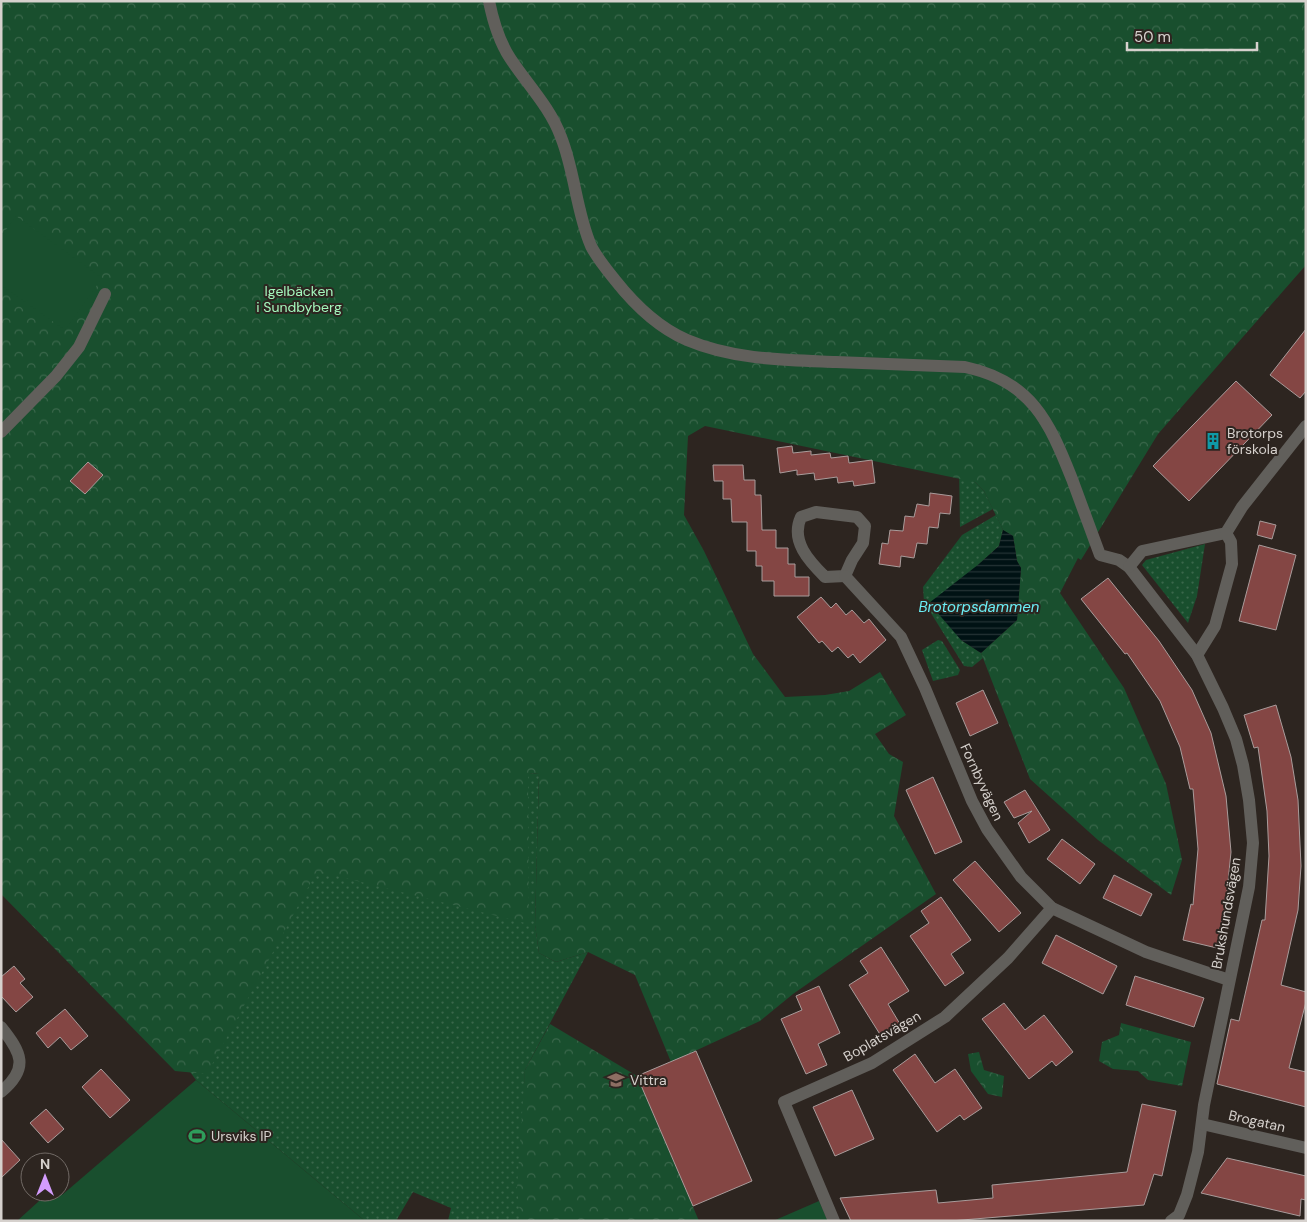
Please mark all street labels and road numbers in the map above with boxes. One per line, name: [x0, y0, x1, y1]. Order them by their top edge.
street label: Fornbyvägen: [956, 741, 1008, 823]
street label: Brukshundsvägen: [1207, 856, 1245, 970]
street label: Boplatsvägen: [840, 1007, 924, 1065]
street label: Brogatan: [1227, 1106, 1287, 1136]

